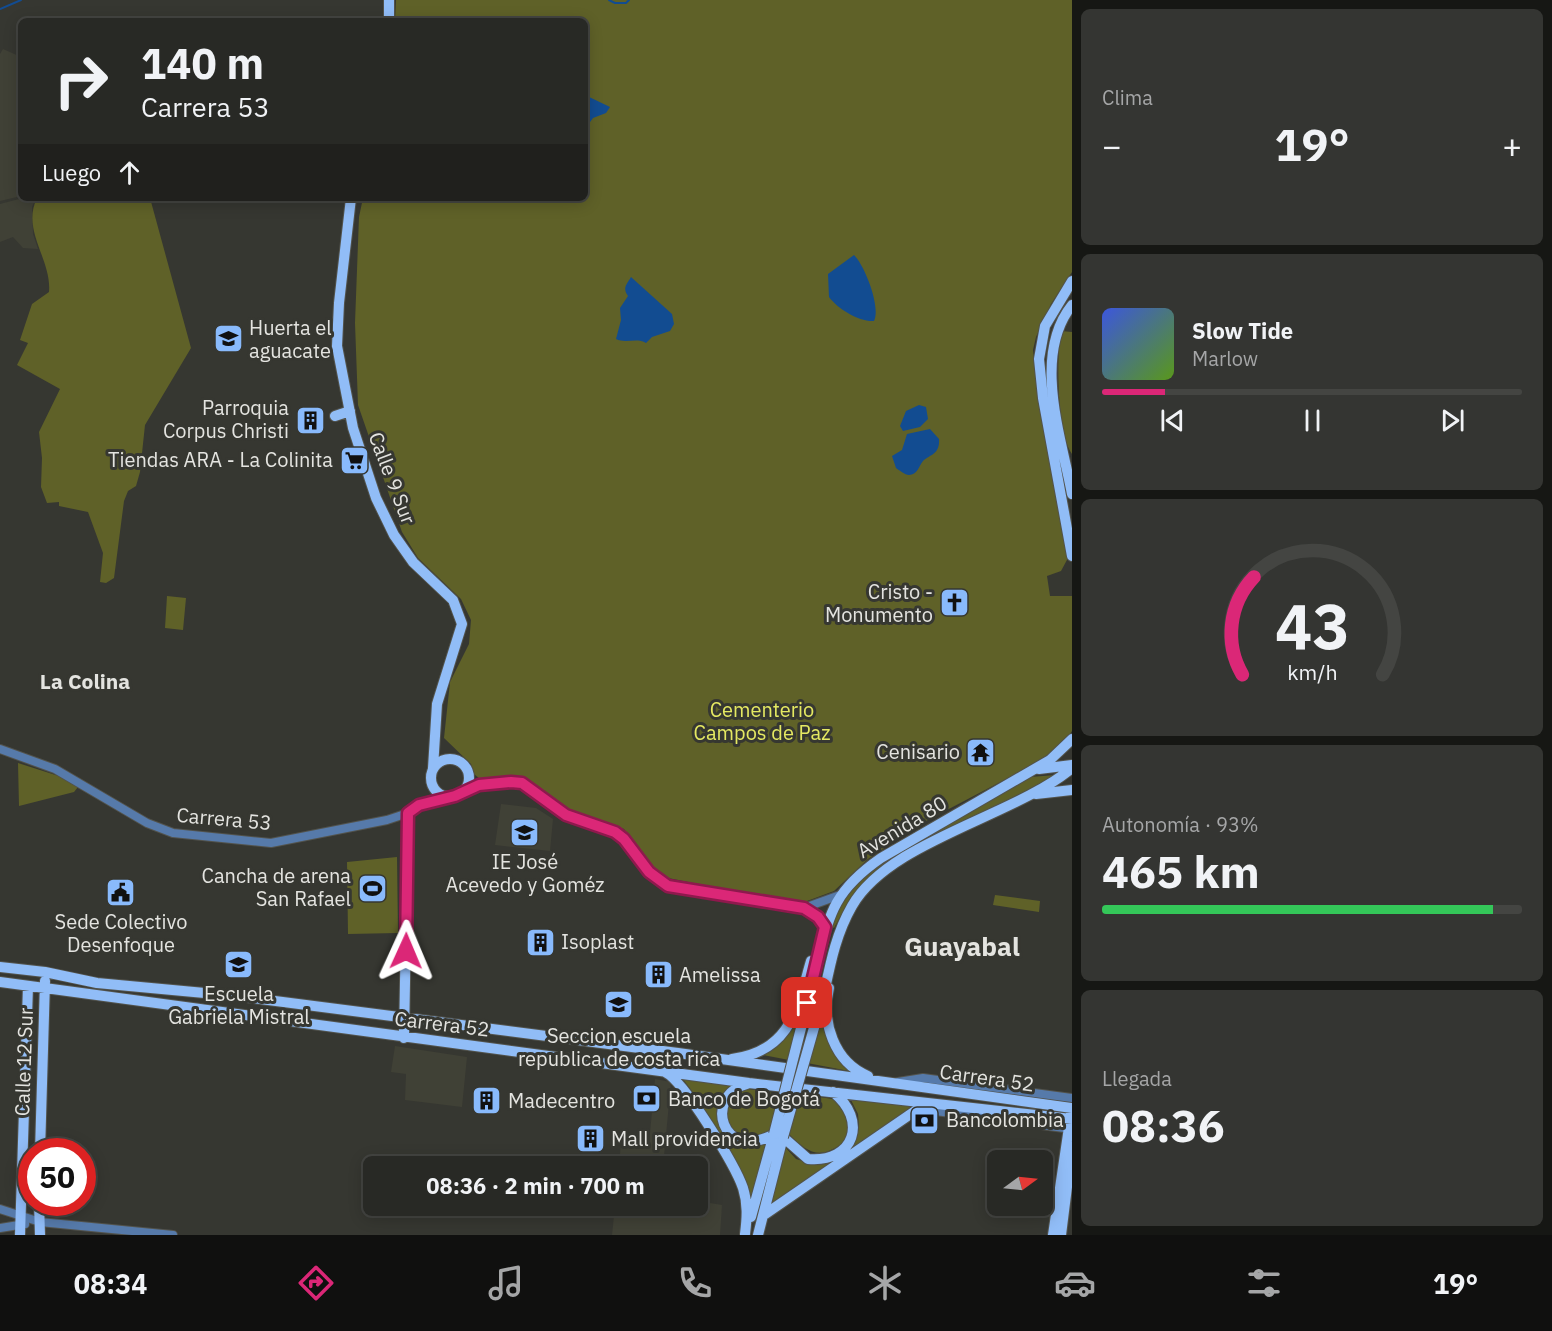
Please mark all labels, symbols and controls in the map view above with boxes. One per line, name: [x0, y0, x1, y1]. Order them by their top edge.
text: 140 m: [141, 36, 264, 91]
icon: right: [42, 42, 120, 120]
text: Clima: [1102, 84, 1153, 111]
text: Carrera 53: [141, 89, 270, 124]
text: 19°: [1274, 115, 1350, 173]
text: −: [1102, 124, 1122, 167]
text: +: [1502, 124, 1522, 167]
icon: ahead: [113, 156, 146, 189]
text: Luego: [42, 158, 101, 187]
place label: Huerta el aguacate: [249, 314, 332, 364]
text: Slow Tide: [1192, 316, 1293, 345]
school or university icon: Huerta el aguacate: [212, 323, 244, 355]
text: Marlow: [1192, 345, 1258, 372]
place label: Parroquia Corpus Christi: [163, 394, 289, 444]
building icon: Parroquia Corpus Christi: [294, 404, 326, 436]
icon: previous: [1156, 404, 1189, 437]
icon: pause: [1296, 404, 1329, 437]
icon: next: [1436, 404, 1469, 437]
street label: Calle 9 Sur: [363, 428, 422, 528]
supermarket icon: Tiendas ARA - La Colinita: [338, 444, 370, 476]
place label: Tiendas ARA - La Colinita: [108, 446, 333, 473]
place label: Cristo - Monumento: [825, 578, 933, 628]
text: 43: [1275, 585, 1349, 666]
church icon: Cristo - Monumento: [938, 587, 970, 619]
text: km/h: [1287, 658, 1337, 686]
district label: La Colina: [40, 667, 130, 695]
park label: Cementerio Campos de Paz: [694, 696, 831, 746]
temple icon: Cenisario: [965, 736, 997, 768]
place label: Cenisario: [876, 738, 960, 765]
street label: Avenida 80: [852, 789, 952, 864]
street label: Carrera 53: [175, 801, 273, 836]
text: Autonomía · 93%: [1102, 811, 1259, 838]
school or university icon: IE José Acevedo y Goméz: [509, 816, 541, 848]
text: 465 km: [1102, 842, 1260, 900]
place label: IE José Acevedo y Goméz: [445, 848, 605, 898]
place label: Cancha de arena San Rafael: [201, 862, 351, 912]
sports icon: Cancha de arena San Rafael: [356, 872, 388, 904]
public building icon: Sede Colectivo Desenfoque: [105, 876, 137, 908]
place label: Sede Colectivo Desenfoque: [55, 908, 187, 958]
position arrow: [374, 919, 438, 983]
building icon: Isoplast: [524, 926, 556, 958]
place label: Isoplast: [561, 928, 634, 955]
district label: Guayabal: [904, 929, 1020, 963]
school or university icon: Escuela Gabriela Mistral: [223, 948, 255, 980]
building icon: Amelissa: [642, 959, 674, 991]
place label: Amelissa: [679, 961, 761, 988]
pin: [781, 977, 832, 1028]
place label: Escuela Gabriela Mistral: [168, 980, 310, 1030]
icon: arrive: [790, 986, 823, 1019]
school or university icon: Seccion escuela republica de costa rica: [603, 989, 635, 1021]
street label: Carrera 52: [393, 1004, 491, 1043]
street label: Calle 12 Sur: [8, 1007, 39, 1117]
place label: Seccion escuela republica de costa rica: [518, 1022, 720, 1072]
street label: Carrera 52: [938, 1058, 1036, 1098]
text: Llegada: [1102, 1065, 1172, 1092]
bank icon: Banco de Bogotá: [631, 1083, 663, 1115]
building icon: Madecentro: [471, 1085, 503, 1117]
place label: Banco de Bogotá: [668, 1085, 820, 1112]
place label: Madecentro: [508, 1087, 615, 1114]
text: 08:36: [1102, 1096, 1225, 1154]
bank icon: Bancolombia: [909, 1104, 941, 1136]
place label: Bancolombia: [946, 1106, 1064, 1133]
building icon: Mall providencia: [574, 1123, 606, 1155]
place label: Mall providencia: [611, 1125, 758, 1152]
speed limit sign: 50: [18, 1138, 96, 1216]
north arrow: [987, 1150, 1053, 1216]
map controls: [987, 1150, 1053, 1216]
text: 08:36 · 2 min · 700 m: [426, 1171, 645, 1200]
icon: directions: [295, 1262, 337, 1304]
icon: music: [485, 1262, 527, 1304]
icon: phone: [674, 1262, 716, 1304]
icon: climate: [864, 1262, 906, 1304]
icon: car: [1054, 1262, 1096, 1304]
icon: filters: [1243, 1262, 1285, 1304]
text: 08:34: [74, 1266, 148, 1301]
text: 19°: [1433, 1266, 1478, 1301]

